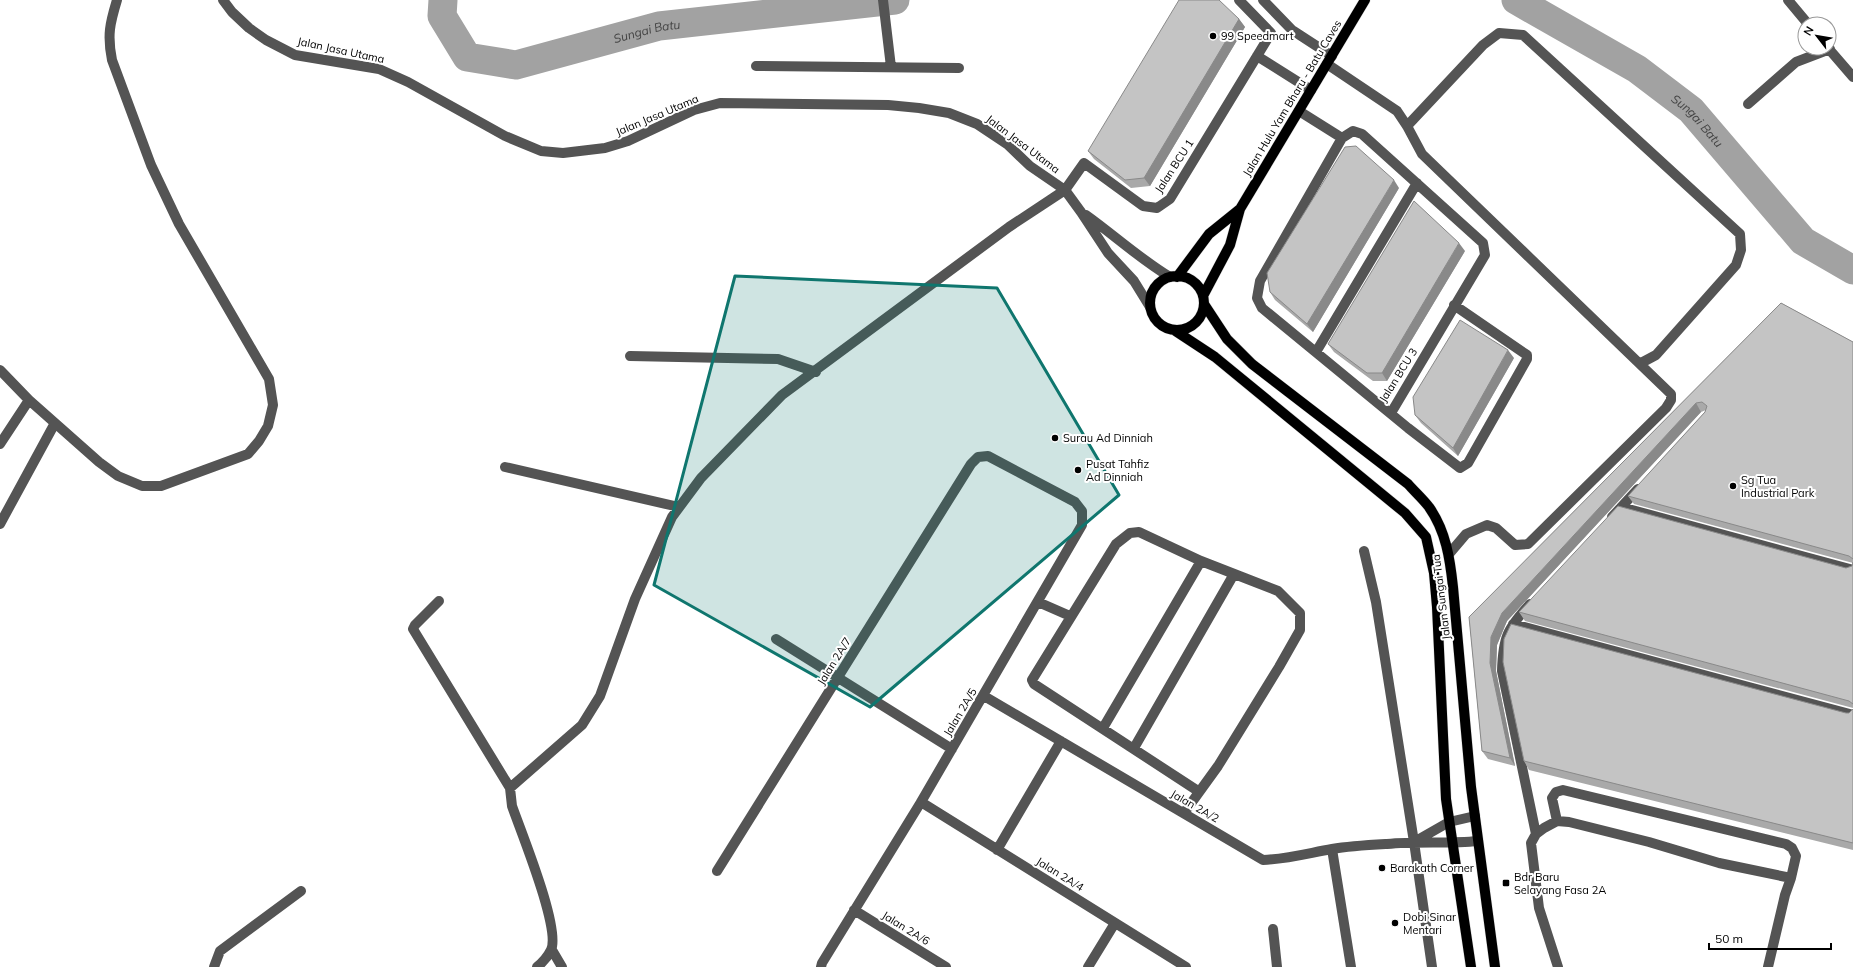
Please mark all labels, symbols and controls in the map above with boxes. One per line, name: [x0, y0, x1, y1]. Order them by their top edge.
water label: Sungai Batu: [612, 16, 681, 46]
north arrow: [1797, 16, 1837, 56]
street label: Jalan Hulu Yam Bharu - Batu Caves: [1240, 17, 1344, 179]
text: N: [1800, 24, 1817, 38]
place label: 99 Speedmart: [1221, 29, 1294, 43]
marker: 99 Speedmart: [1208, 31, 1218, 41]
street label: Jalan Jasa Utama: [296, 34, 386, 66]
street label: Jalan Jasa Utama: [613, 91, 701, 139]
water label: Sungai Batu: [1669, 91, 1727, 150]
street label: Jalan Jasa Utama: [983, 112, 1063, 176]
street label: Jalan BCU 1: [1151, 136, 1197, 196]
street label: Jalan BCU 3: [1376, 345, 1420, 405]
place label: Surau Ad Dinniah: [1063, 431, 1153, 445]
marker: Surau Ad Dinniah: [1050, 433, 1060, 443]
place label: Pusat Tahfiz Ad Dinniah: [1086, 457, 1149, 484]
marker: Pusat Tahfiz Ad Dinniah: [1073, 465, 1083, 475]
place label: Sg Tua Industrial Park: [1741, 473, 1815, 500]
marker: Sg Tua Industrial Park: [1728, 481, 1738, 491]
street label: Jalan Sungai Tua: [1429, 554, 1453, 640]
street label: Jalan 2A/7: [814, 635, 854, 687]
street label: Jalan 2A/5: [940, 685, 980, 739]
street label: Jalan 2A/2: [1168, 787, 1222, 826]
street label: Jalan 2A/4: [1034, 854, 1087, 894]
place label: Barakath Corner: [1390, 861, 1474, 875]
marker: Barakath Corner: [1377, 863, 1387, 873]
place label: Bdr Baru Selayang Fasa 2A: [1514, 870, 1606, 897]
marker: Bdr Baru Selayang Fasa 2A: [1501, 878, 1511, 888]
street label: Jalan 2A/6: [880, 908, 933, 948]
place label: Dobi Sinar Mentari: [1403, 910, 1456, 937]
marker: Dobi Sinar Mentari: [1390, 918, 1400, 928]
scale bar: [1709, 925, 1831, 951]
text: 50 m: [1715, 931, 1743, 946]

